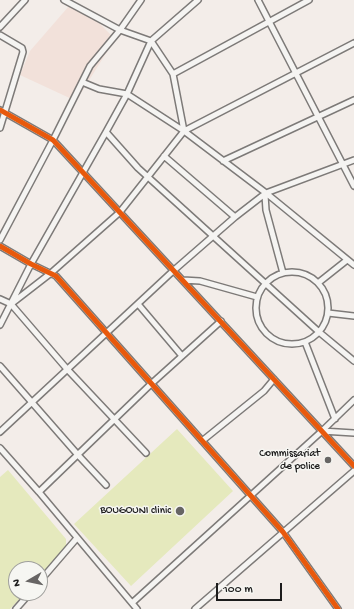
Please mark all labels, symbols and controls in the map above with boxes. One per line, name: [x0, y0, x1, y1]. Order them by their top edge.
place label: Commissariat de police: [259, 447, 320, 473]
marker: Commissariat de police: [323, 455, 333, 465]
place label: BOUGOUNI clinic: [100, 504, 171, 518]
marker: BOUGOUNI clinic: [174, 505, 186, 517]
north arrow: [8, 561, 48, 601]
scale bar: [218, 575, 284, 601]
text: N: [11, 578, 24, 587]
text: 100 m: [223, 583, 253, 597]

